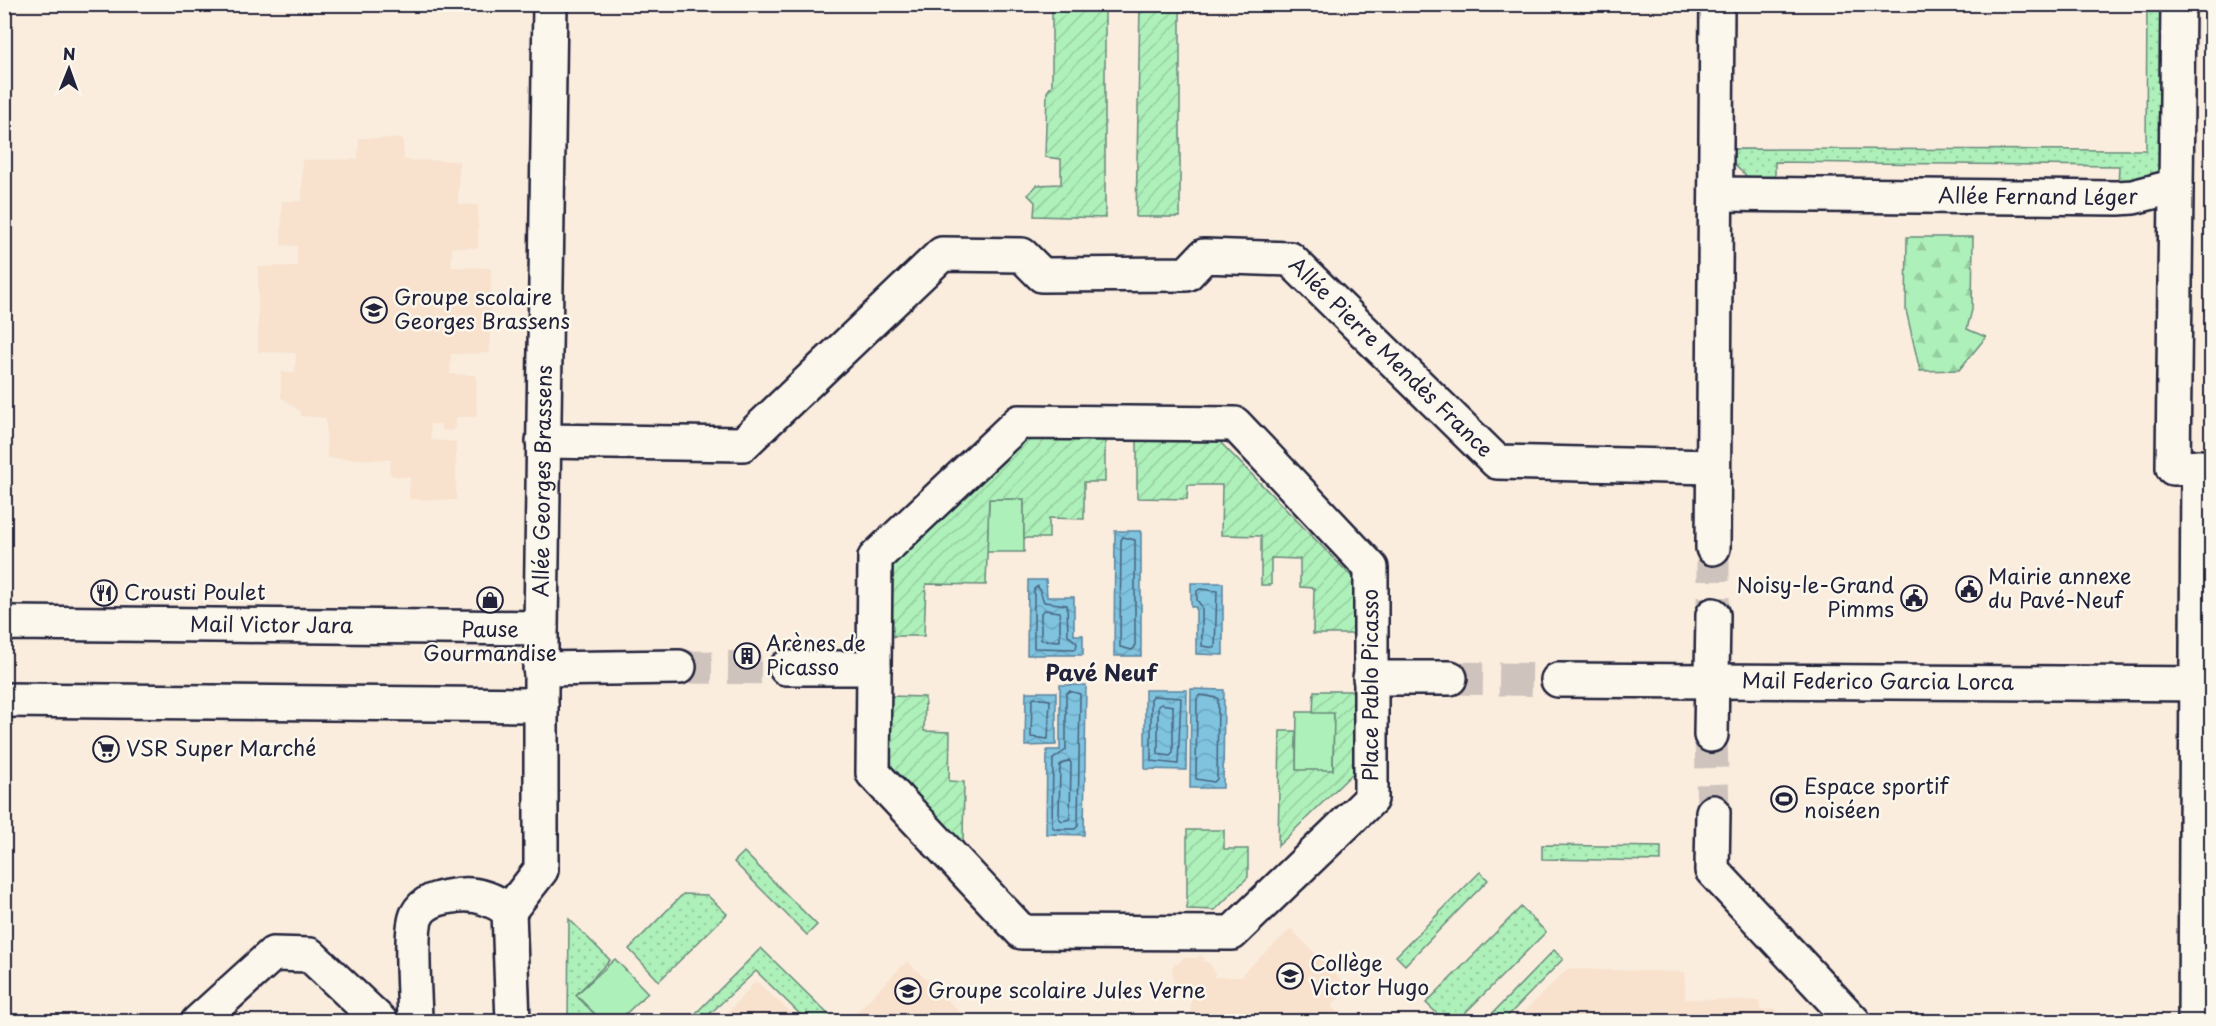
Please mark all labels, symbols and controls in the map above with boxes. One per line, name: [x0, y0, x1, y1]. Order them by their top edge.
north arrow: [39, 39, 99, 99]
text: N: [63, 41, 76, 65]
street label: Allée Fernand Léger: [1938, 178, 2139, 212]
street label: Allée Pierre Mendès France: [1283, 248, 1501, 464]
place label: Groupe scolaire Georges Brassens: [394, 280, 570, 336]
school or university icon: Groupe scolaire Georges Brassens: [359, 295, 389, 325]
street label: Allée Georges Brassens: [523, 365, 559, 597]
place label: Mairie annexe du Pavé-Neuf: [1988, 559, 2131, 615]
place label: Noisy-le-Grand Pimms: [1736, 568, 1894, 624]
public building icon: Mairie annexe du Pavé-Neuf: [1954, 574, 1984, 604]
place label: Crousti Poulet: [124, 575, 265, 607]
restaurant icon: Crousti Poulet: [89, 578, 119, 608]
public building icon: Noisy-le-Grand Pimms: [1899, 583, 1929, 613]
shop icon: Pause Gourmandise: [475, 585, 505, 615]
street label: Place Pablo Picasso: [1353, 589, 1385, 781]
street label: Mail Victor Jara: [190, 607, 354, 640]
place label: Pause Gourmandise: [423, 612, 557, 668]
place label: Arènes de Picasso: [766, 626, 866, 682]
building icon: Arènes de Picasso: [732, 641, 762, 671]
district label: Pavé Neuf: [1045, 655, 1158, 688]
street label: Mail Federico Garcia Lorca: [1742, 663, 2015, 697]
place label: VSR Super Marché: [126, 731, 316, 763]
supermarket icon: VSR Super Marché: [91, 734, 121, 764]
place label: Espace sportif noiséen: [1804, 769, 1950, 825]
sports icon: Espace sportif noiséen: [1769, 784, 1799, 814]
place label: Collège Victor Hugo: [1310, 946, 1429, 1002]
school or university icon: Collège Victor Hugo: [1275, 961, 1305, 991]
place label: Groupe scolaire Jules Verne: [928, 973, 1206, 1005]
school or university icon: Groupe scolaire Jules Verne: [893, 976, 923, 1006]

